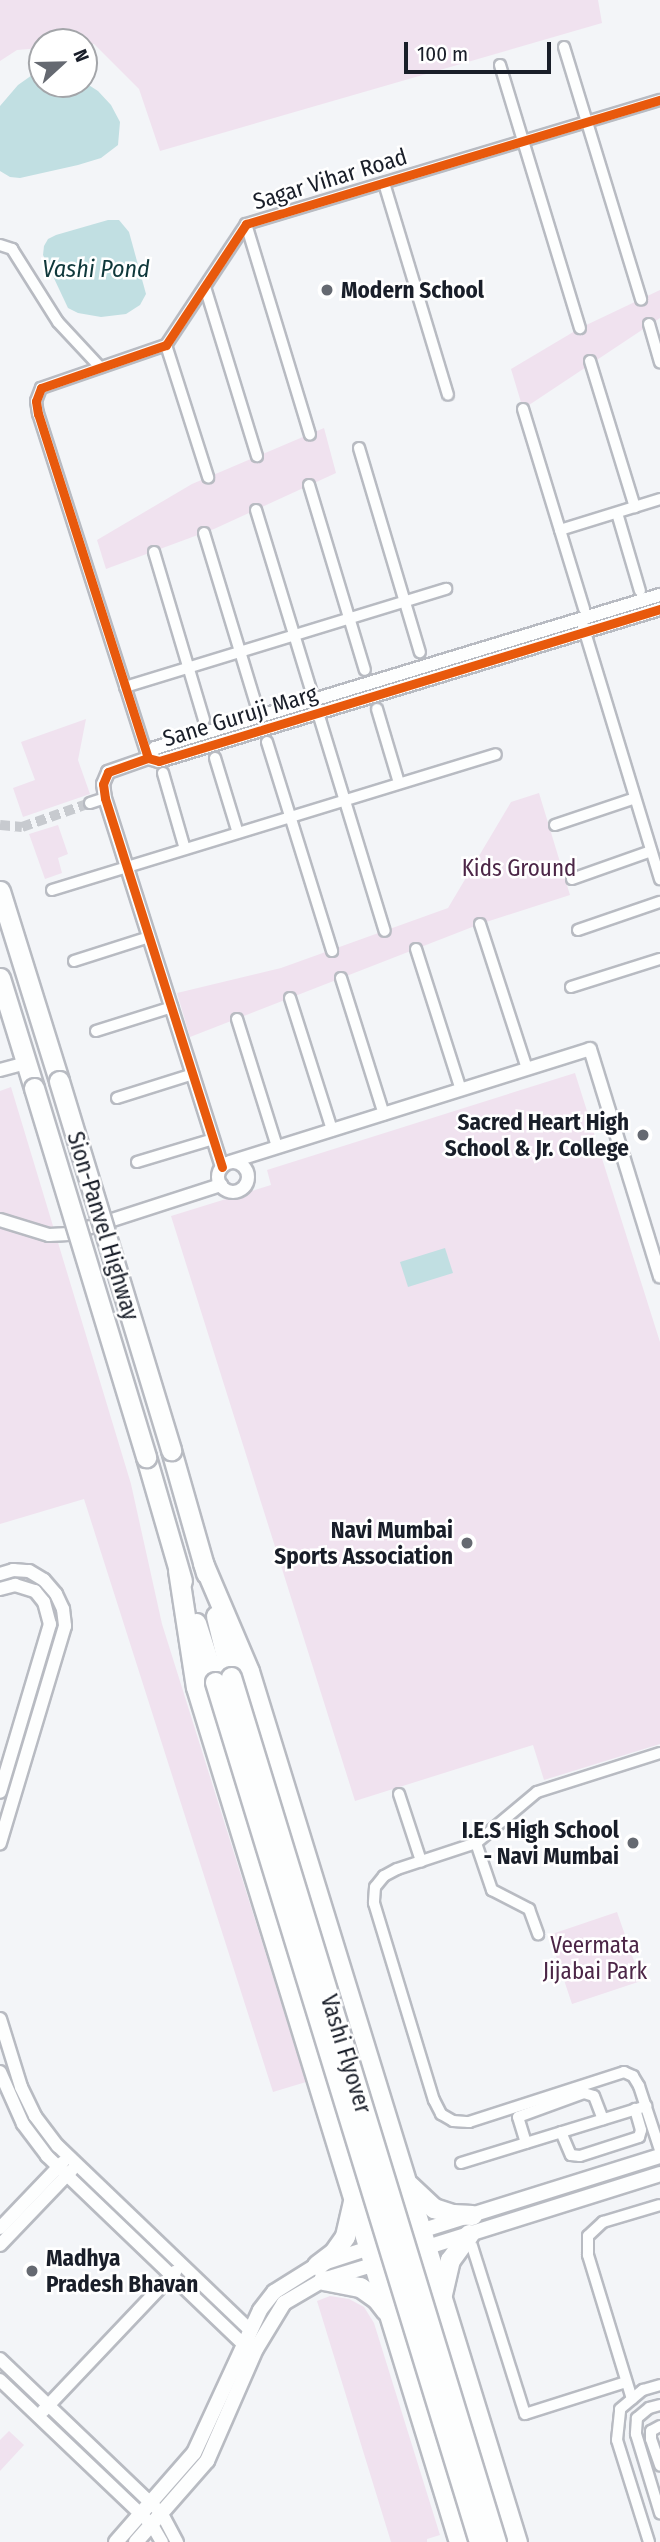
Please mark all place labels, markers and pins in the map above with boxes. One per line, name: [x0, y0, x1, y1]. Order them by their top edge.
place label: Modern School: [341, 276, 484, 304]
marker: Modern School: [319, 282, 335, 298]
place label: Sacred Heart High School & Jr. College: [445, 1108, 629, 1162]
marker: Sacred Heart High School & Jr. College: [635, 1127, 651, 1143]
place label: Navi Mumbai Sports Association: [274, 1516, 453, 1570]
marker: Navi Mumbai Sports Association: [459, 1535, 475, 1551]
place label: I.E.S High School - Navi Mumbai: [462, 1816, 619, 1870]
marker: I.E.S High School - Navi Mumbai: [625, 1835, 641, 1851]
place label: Madhya Pradesh Bhavan: [46, 2244, 198, 2298]
marker: Madhya Pradesh Bhavan: [24, 2263, 40, 2279]

